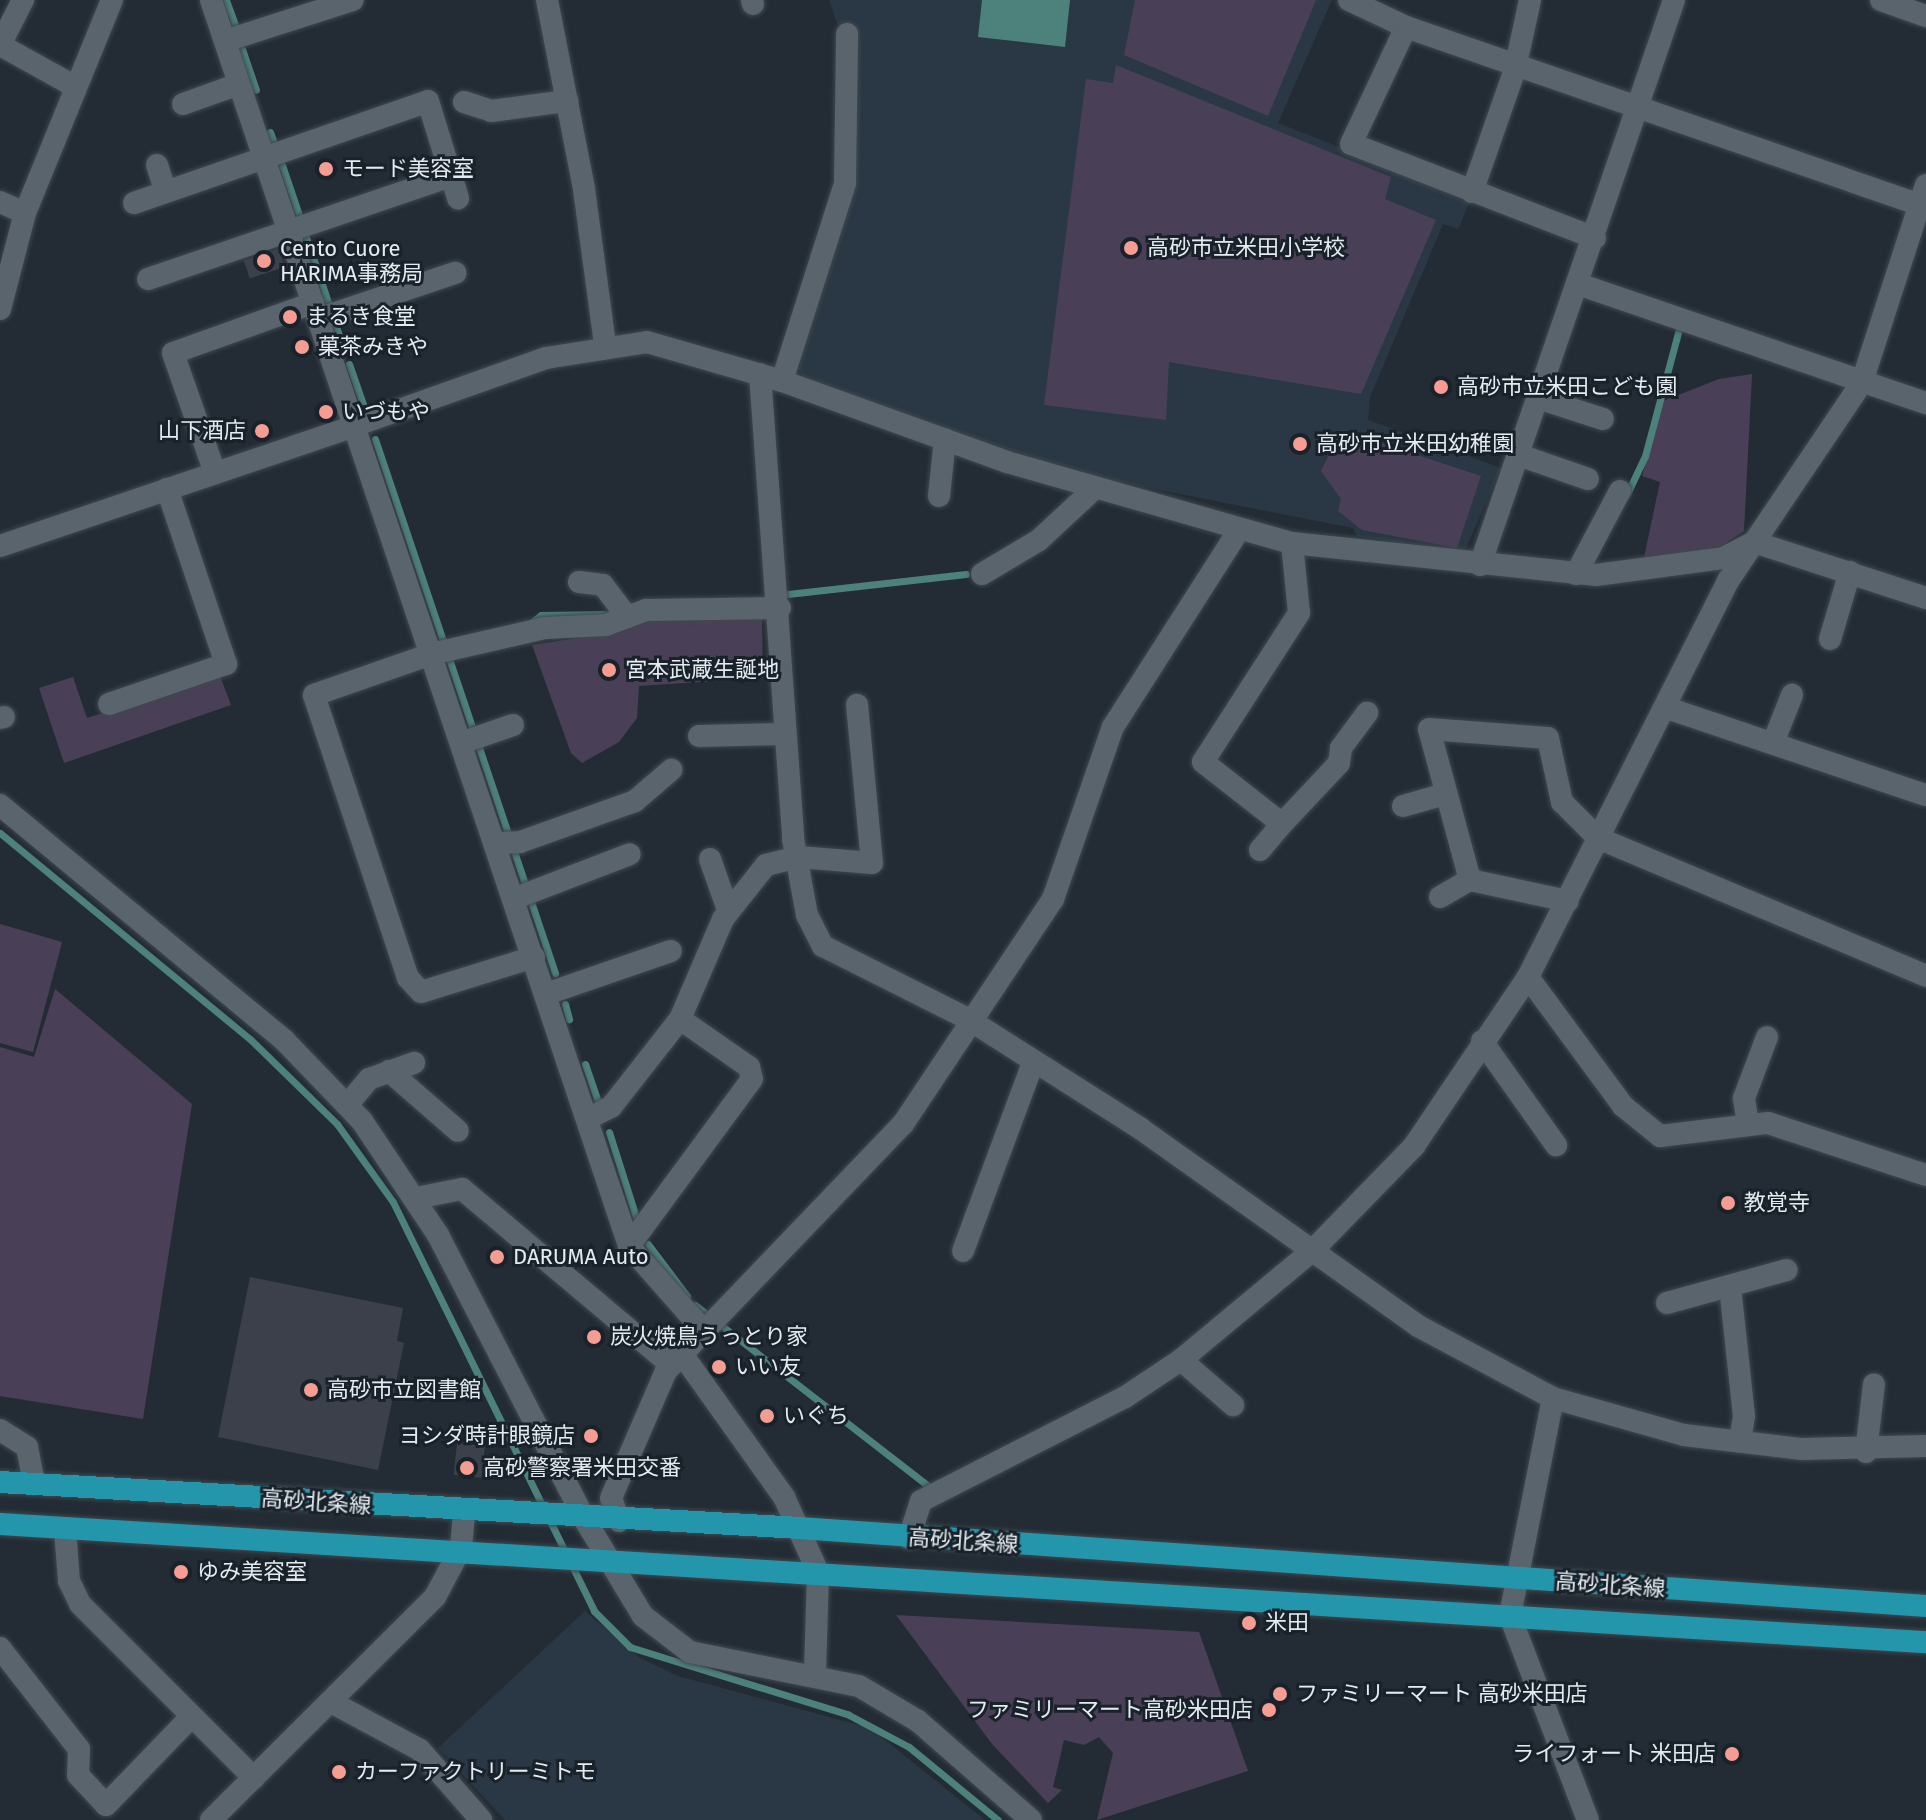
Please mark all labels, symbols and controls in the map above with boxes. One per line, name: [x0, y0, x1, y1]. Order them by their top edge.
place label: モード美容室: [342, 156, 474, 182]
marker: モード美容室: [317, 160, 335, 178]
place label: Cento Cuore HARIMA事務局: [280, 235, 423, 286]
place label: 高砂市立米田小学校: [1147, 235, 1345, 261]
marker: 高砂市立米田小学校: [1122, 239, 1140, 257]
marker: Cento Cuore HARIMA事務局: [255, 252, 273, 270]
place label: まるき食堂: [306, 304, 416, 330]
marker: まるき食堂: [281, 308, 299, 326]
place label: 菓茶みきや: [318, 334, 428, 360]
marker: 菓茶みきや: [293, 338, 311, 356]
place label: 高砂市立米田こども園: [1457, 374, 1677, 400]
marker: 高砂市立米田こども園: [1432, 378, 1450, 396]
place label: いづもや: [342, 399, 430, 425]
marker: いづもや: [317, 403, 335, 421]
place label: 山下酒店: [158, 418, 246, 444]
marker: 山下酒店: [253, 422, 271, 440]
place label: 高砂市立米田幼稚園: [1316, 431, 1514, 457]
marker: 高砂市立米田幼稚園: [1291, 435, 1309, 453]
place label: 宮本武蔵生誕地: [625, 657, 779, 683]
marker: 宮本武蔵生誕地: [600, 661, 618, 679]
place label: 教覚寺: [1744, 1190, 1810, 1216]
marker: 教覚寺: [1719, 1194, 1737, 1212]
place label: DARUMA Auto: [513, 1244, 649, 1270]
marker: DARUMA Auto: [488, 1248, 506, 1266]
place label: 炭火焼鳥うっとり家: [610, 1324, 808, 1350]
marker: 炭火焼鳥うっとり家: [585, 1328, 603, 1346]
place label: いい友: [735, 1354, 801, 1380]
marker: いい友: [710, 1358, 728, 1376]
place label: 高砂市立図書館: [327, 1377, 481, 1403]
marker: 高砂市立図書館: [302, 1381, 320, 1399]
place label: いぐち: [783, 1403, 849, 1429]
marker: いぐち: [758, 1407, 776, 1425]
place label: ヨシダ時計眼鏡店: [399, 1423, 575, 1449]
marker: ヨシダ時計眼鏡店: [582, 1427, 600, 1445]
place label: 高砂警察署米田交番: [483, 1455, 681, 1481]
marker: 高砂警察署米田交番: [458, 1459, 476, 1477]
street label: 高砂北条線: [260, 1485, 372, 1519]
street label: 高砂北条線: [907, 1524, 1019, 1558]
place label: ゆみ美容室: [197, 1559, 307, 1585]
marker: ゆみ美容室: [172, 1563, 190, 1581]
street label: 高砂北条線: [1554, 1568, 1666, 1602]
place label: 米田: [1265, 1610, 1309, 1636]
marker: 米田: [1240, 1614, 1258, 1632]
place label: ファミリーマート 高砂米田店: [1296, 1681, 1588, 1707]
marker: ファミリーマート 高砂米田店: [1271, 1685, 1289, 1703]
place label: ファミリーマート高砂米田店: [967, 1697, 1253, 1723]
marker: ファミリーマート高砂米田店: [1260, 1701, 1278, 1719]
place label: ライフォート 米田店: [1512, 1741, 1716, 1767]
marker: ライフォート 米田店: [1723, 1745, 1741, 1763]
place label: カーファクトリーミトモ: [355, 1759, 597, 1785]
marker: カーファクトリーミトモ: [330, 1763, 348, 1781]

